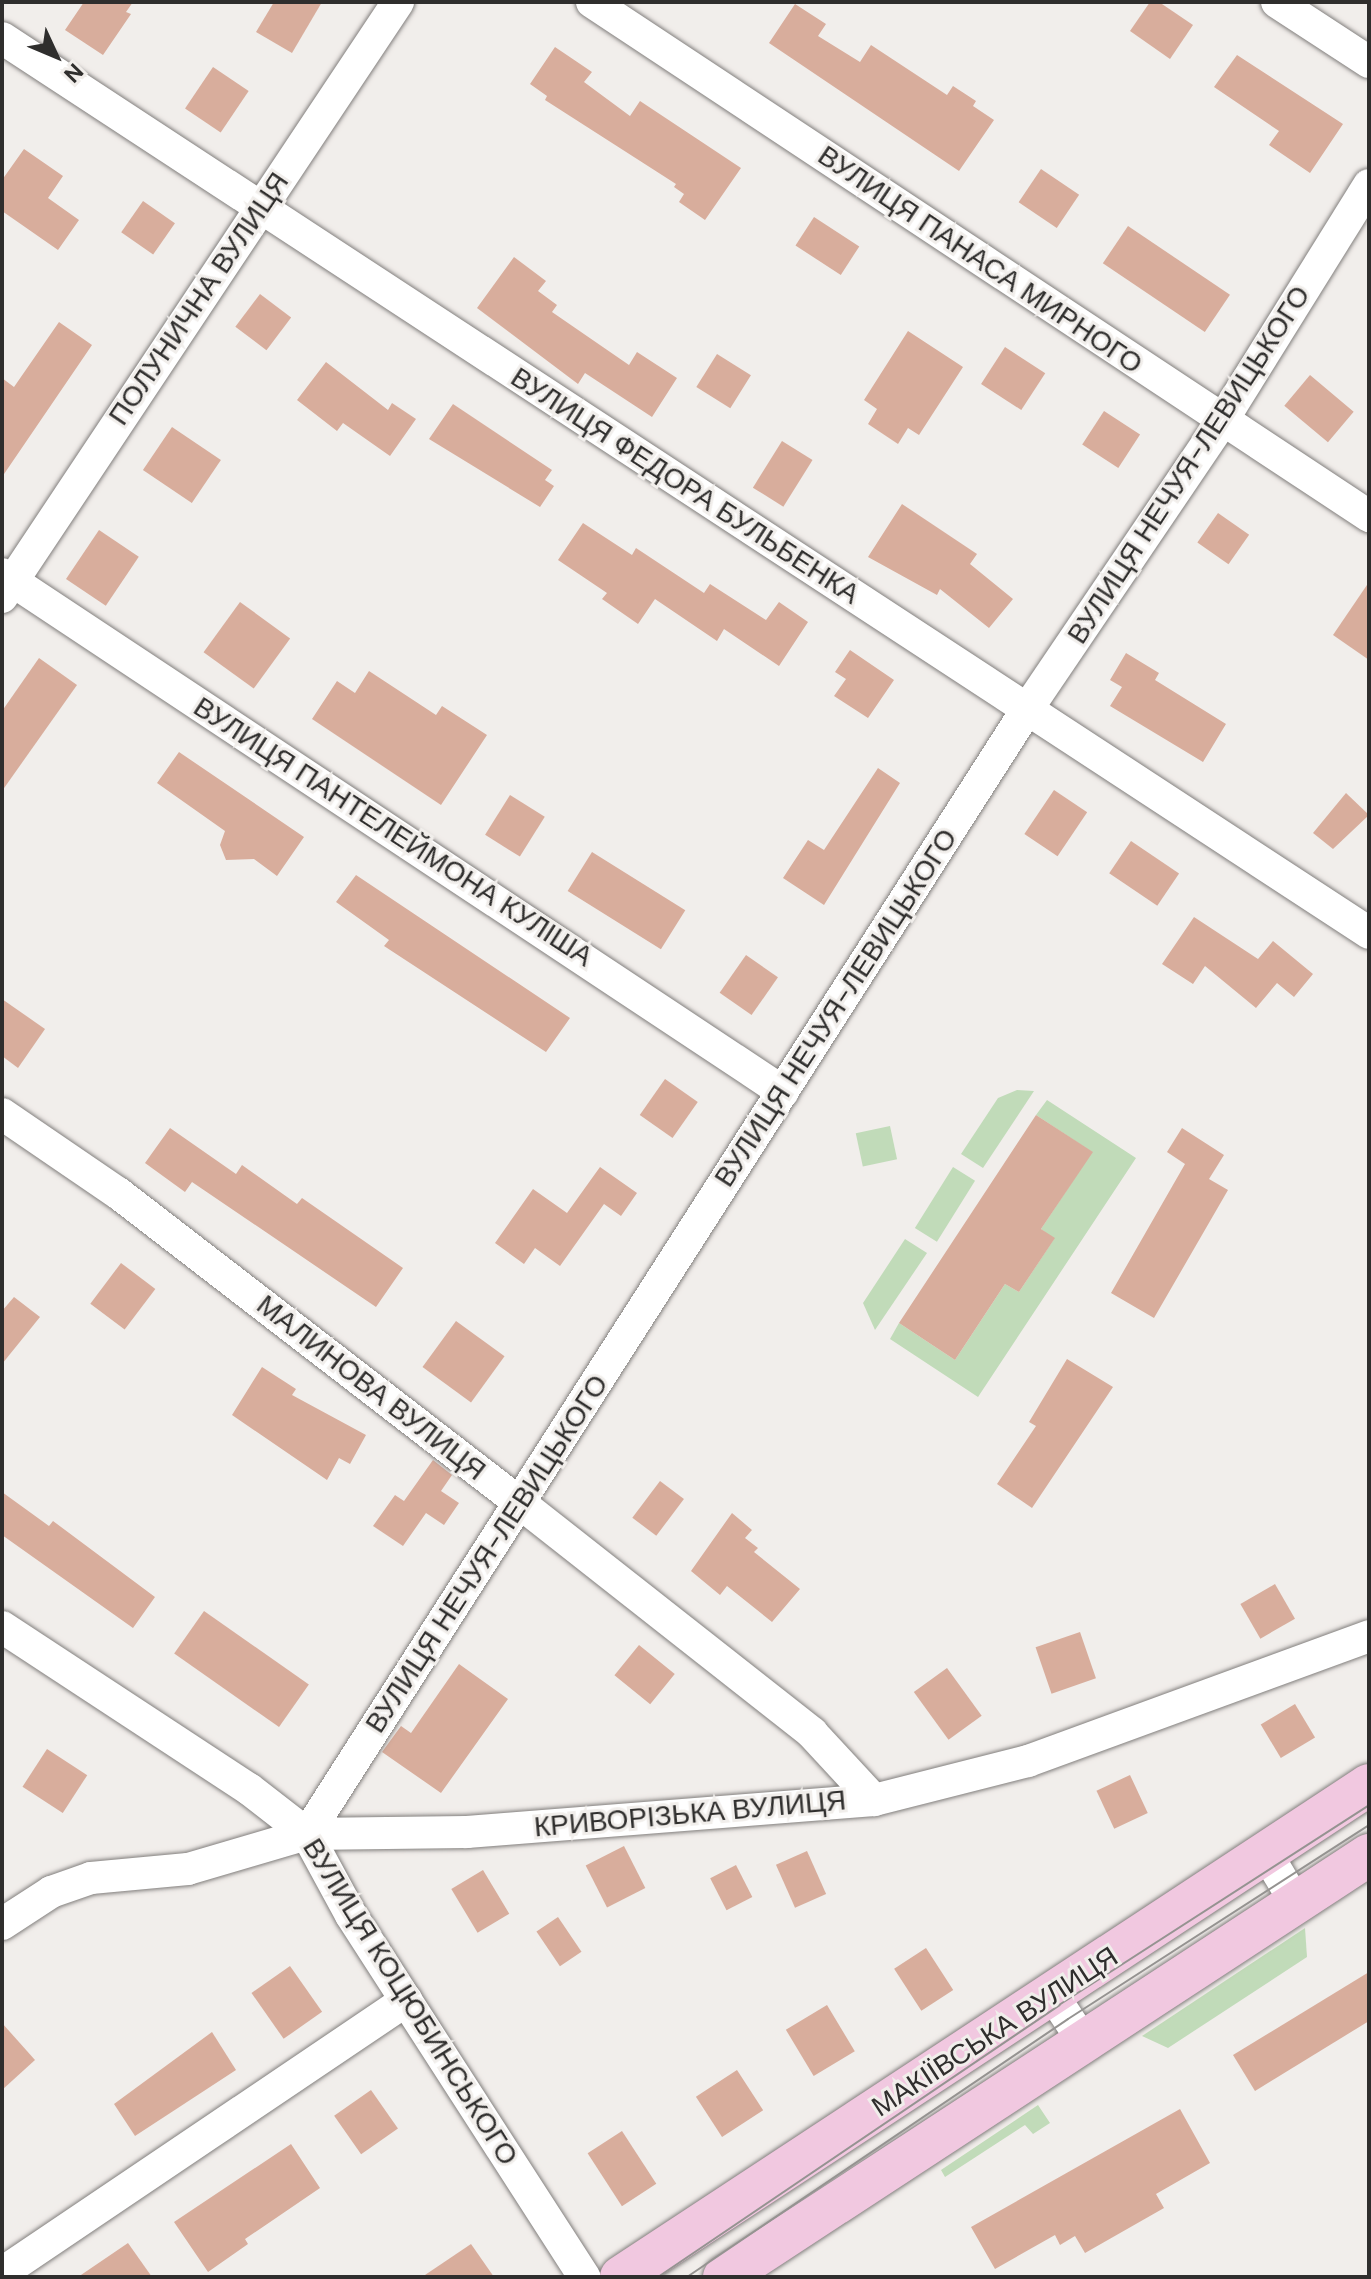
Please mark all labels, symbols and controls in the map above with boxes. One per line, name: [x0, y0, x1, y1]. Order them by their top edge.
north arrow: [16, 16, 96, 96]
text: N: [58, 57, 90, 89]
street label: ВУЛИЦЯ ПАНАСА МИРНОГО: [812, 139, 1148, 381]
street label: ПОЛУНИЧНА ВУЛИЦЯ: [102, 166, 296, 432]
street label: ВУЛИЦЯ НЕЧУЯ-ЛЕВИЦЬКОГО: [1061, 280, 1317, 650]
street label: ВУЛИЦЯ ФЕДОРА БУЛЬБЕНКА: [504, 361, 866, 611]
street label: ВУЛИЦЯ ПАНТЕЛЕЙМОНА КУЛІША: [187, 690, 599, 974]
street label: ВУЛИЦЯ НЕЧУЯ-ЛЕВИЦЬКОГО: [708, 823, 964, 1193]
street label: МАЛИНОВА ВУЛИЦЯ: [250, 1288, 492, 1488]
street label: ВУЛИЦЯ НЕЧУЯ-ЛЕВИЦЬКОГО: [359, 1369, 615, 1739]
street label: КРИВОРІЗЬКА ВУЛИЦЯ: [533, 1784, 847, 1844]
street label: ВУЛИЦЯ КОЦЮБИНСЬКОГО: [295, 1833, 525, 2171]
street label: МАКІЇВСЬКА ВУЛИЦЯ: [866, 1940, 1124, 2124]

